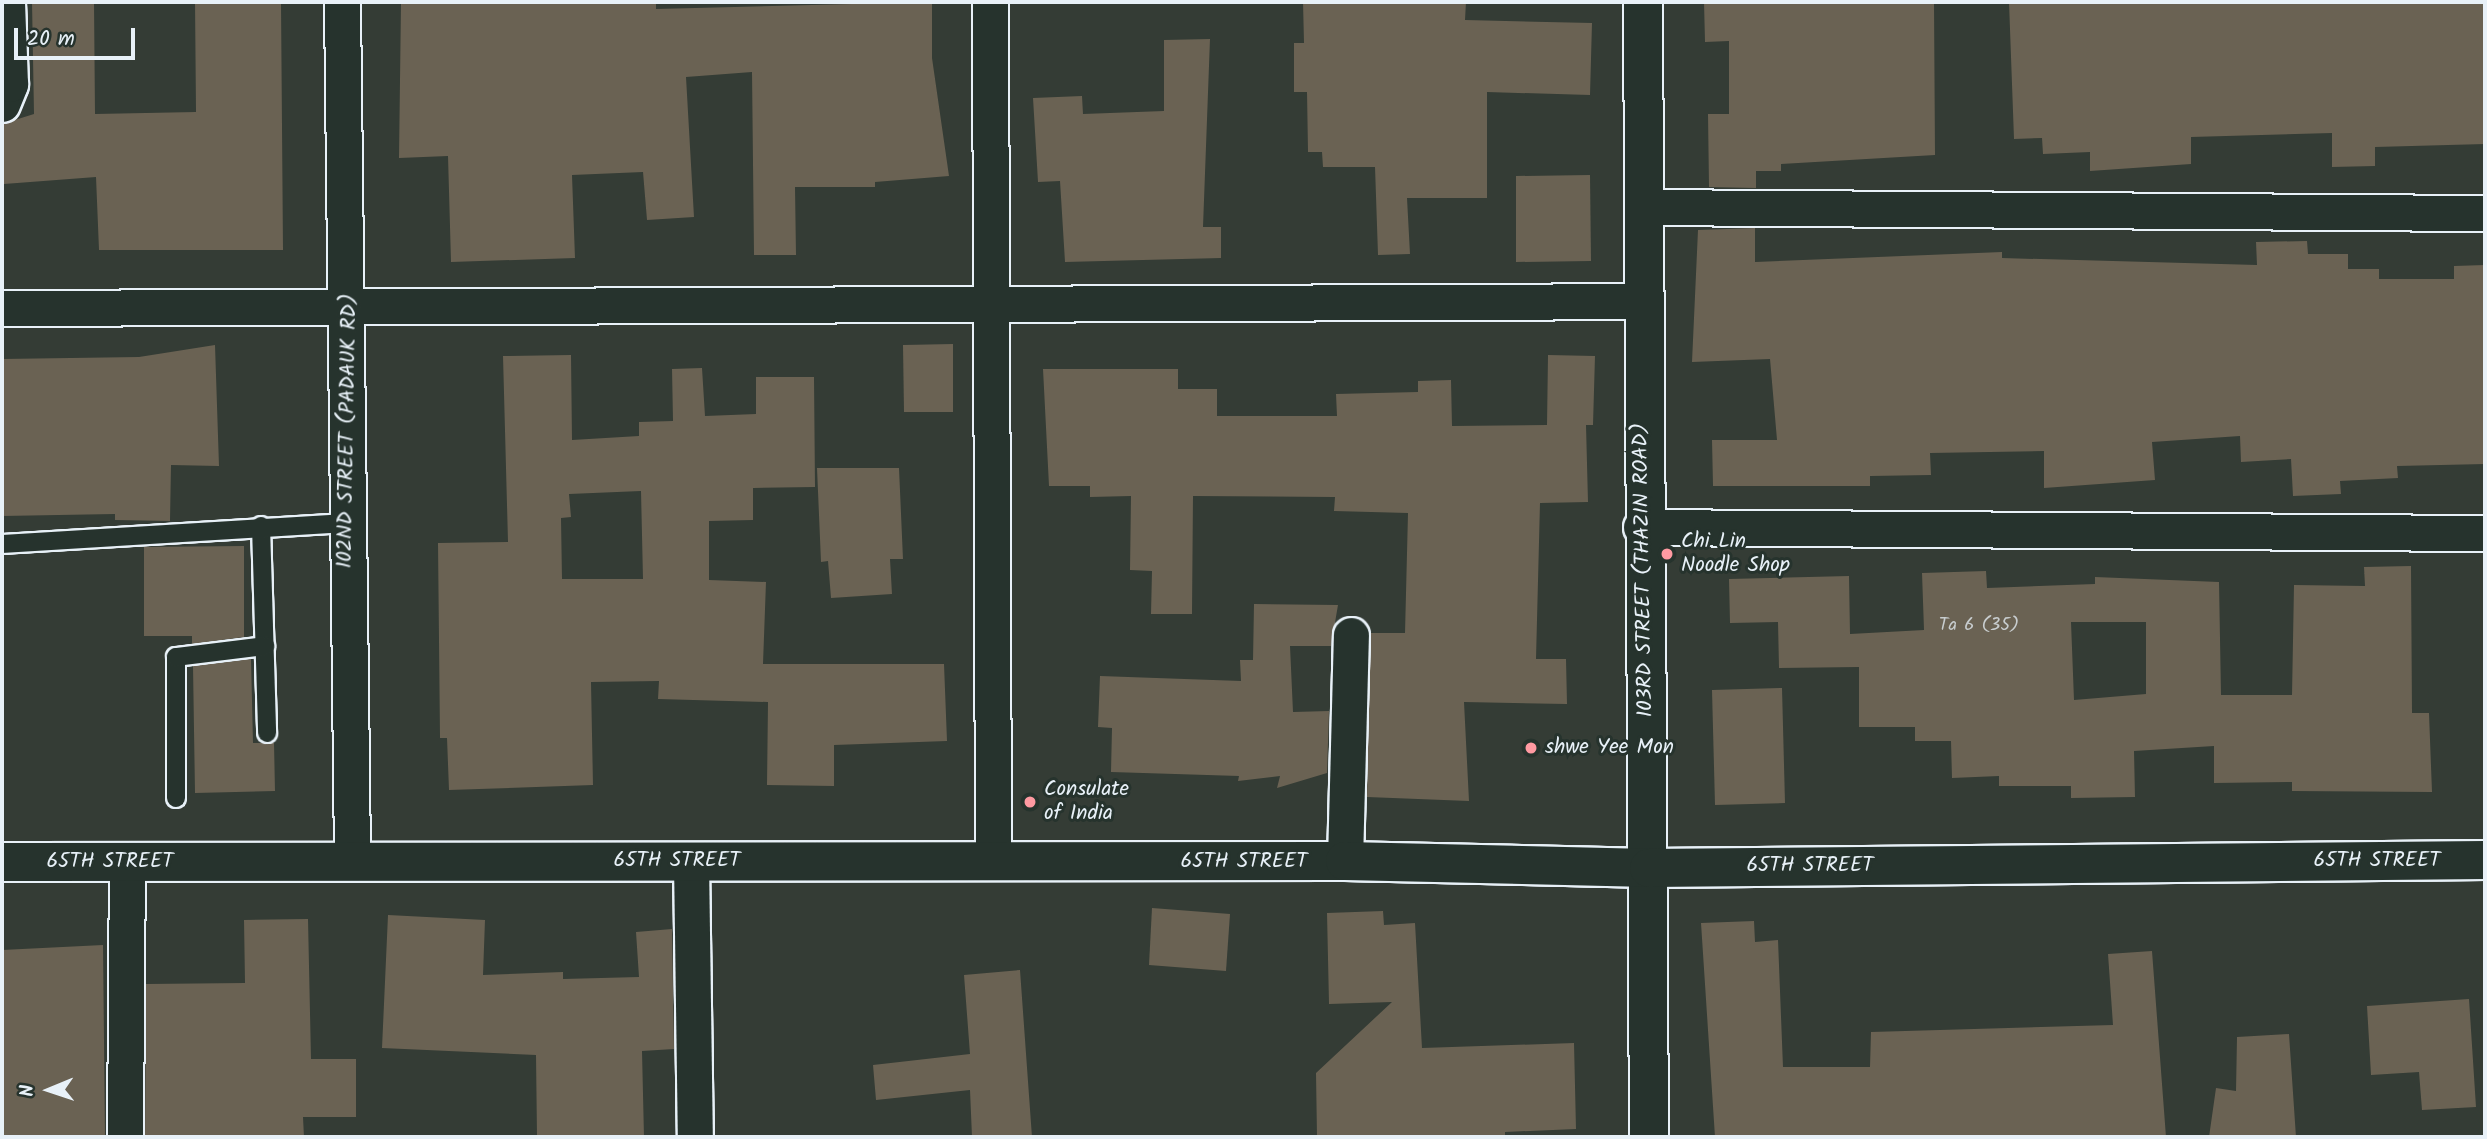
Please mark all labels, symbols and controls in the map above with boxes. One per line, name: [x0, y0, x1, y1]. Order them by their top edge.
scale bar: [18, 14, 138, 58]
text: 20 m: [27, 23, 75, 56]
street label: 102ND STREET (PADAUK RD): [333, 293, 363, 569]
street label: 103RD STREET (THAZIN ROAD): [1629, 422, 1659, 718]
place label: Chi Lin Noodle Shop: [1681, 529, 1790, 579]
marker: Chi Lin Noodle Shop: [1659, 546, 1675, 562]
house number: Ta 6 (35): [1939, 615, 2019, 637]
place label: shwe Yee Mon: [1545, 735, 1674, 761]
marker: shwe Yee Mon: [1523, 740, 1539, 756]
place label: Consulate of India: [1044, 777, 1129, 827]
marker: Consulate of India: [1022, 794, 1038, 810]
street label: 65TH STREET: [613, 848, 741, 874]
street label: 65TH STREET: [2313, 848, 2441, 874]
street label: 65TH STREET: [46, 849, 174, 875]
street label: 65TH STREET: [1180, 849, 1308, 875]
street label: 65TH STREET: [1746, 853, 1874, 879]
north arrow: [14, 1055, 84, 1125]
text: N: [13, 1084, 43, 1097]

